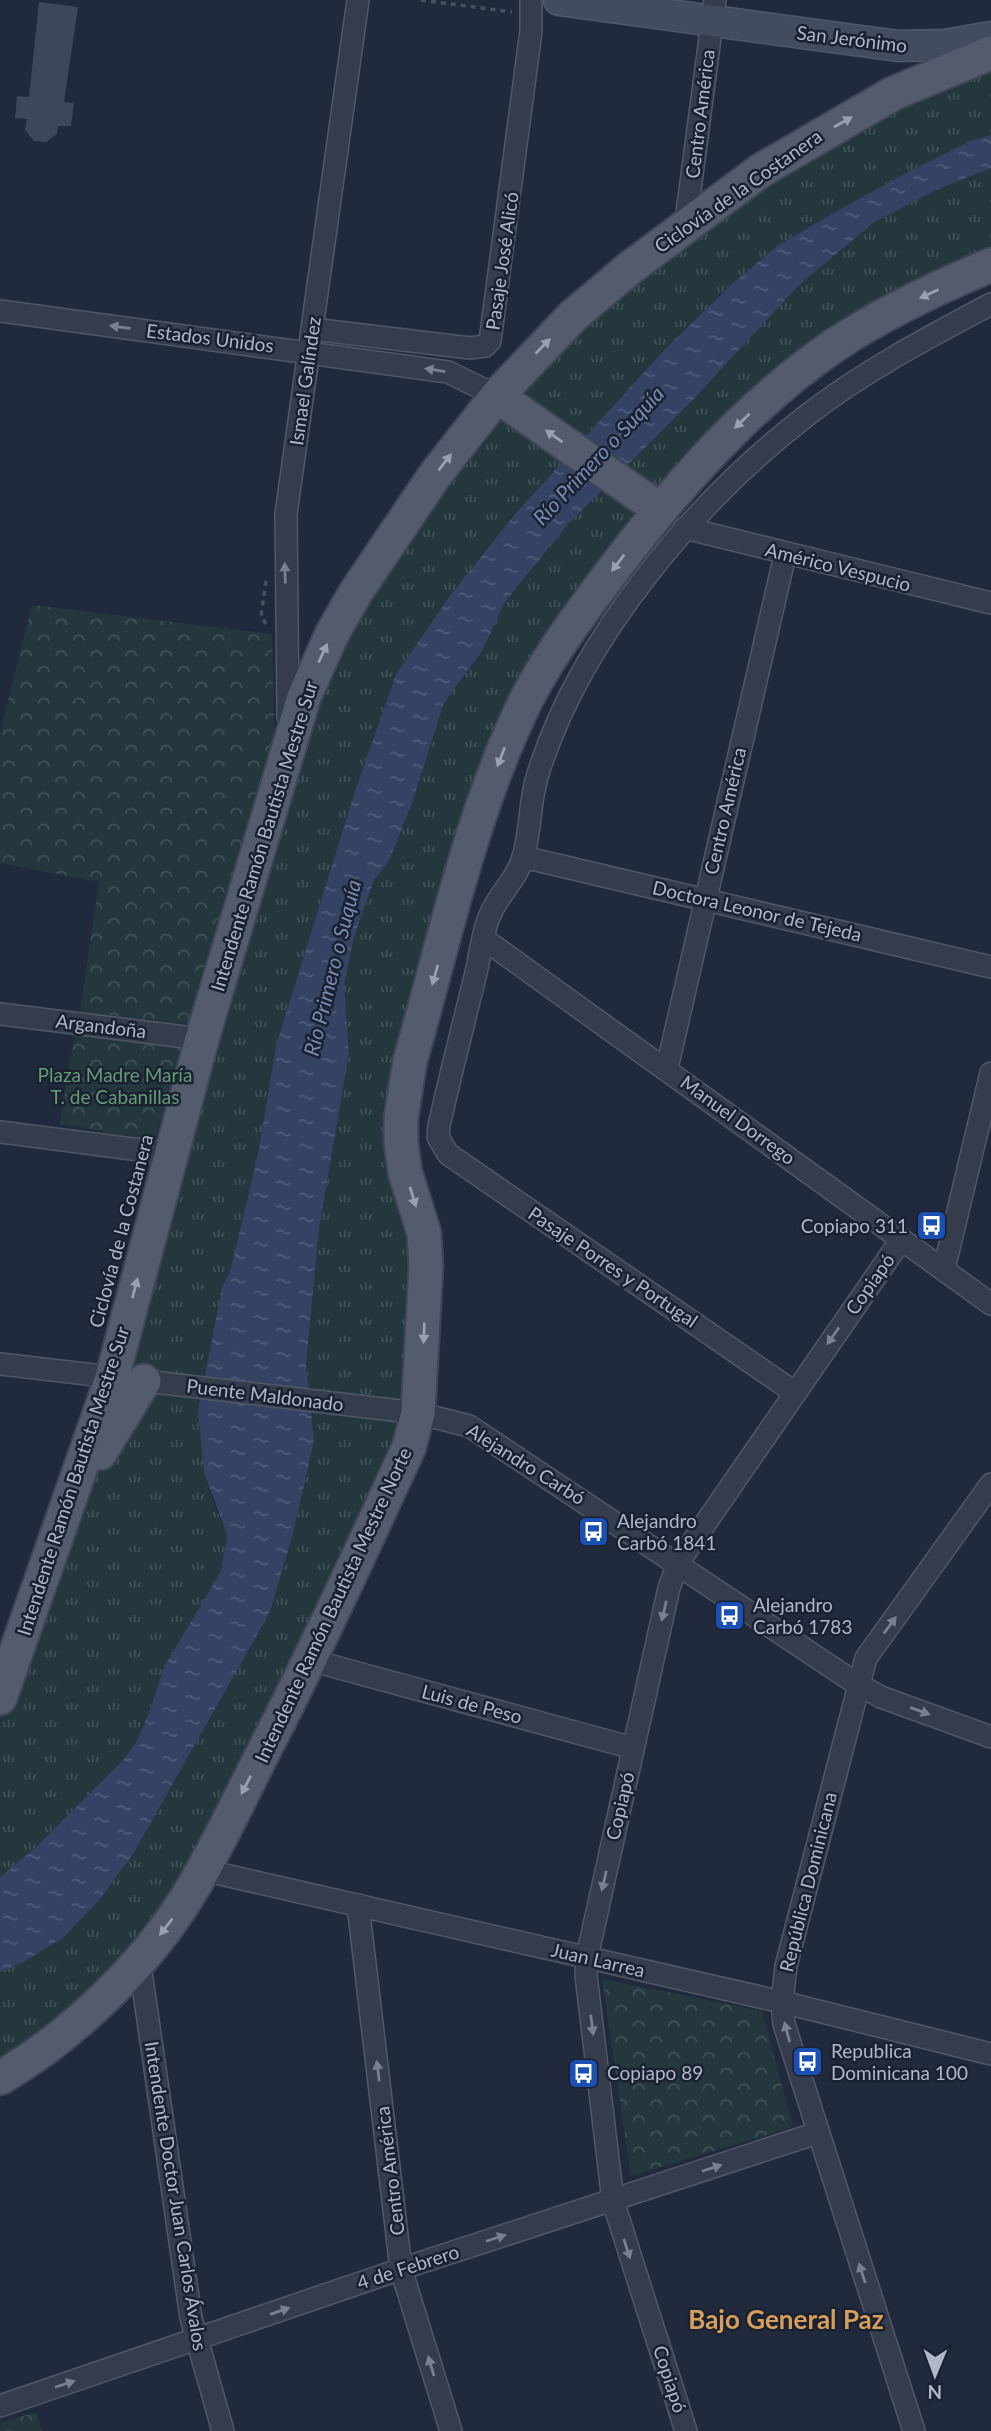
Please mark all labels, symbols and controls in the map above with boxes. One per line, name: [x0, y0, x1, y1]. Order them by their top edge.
street label: San Jerónimo: [796, 20, 909, 57]
street label: Centro América: [680, 48, 719, 180]
one-way arrow: [833, 116, 853, 128]
street label: Ciclovía de la Costanera: [650, 124, 826, 257]
street label: Pasaje José Alicó: [480, 190, 523, 332]
one-way arrow: [919, 288, 939, 299]
street label: Ismael Galíndez: [284, 315, 325, 447]
street label: Estados Unidos: [145, 318, 275, 357]
one-way arrow: [109, 321, 131, 332]
one-way arrow: [535, 338, 551, 355]
one-way arrow: [424, 364, 446, 375]
water label: Río Primero o Suquía: [527, 380, 669, 529]
one-way arrow: [734, 413, 751, 429]
one-way arrow: [545, 429, 563, 443]
one-way arrow: [438, 453, 452, 471]
street label: Américo Vespucio: [763, 537, 913, 596]
one-way arrow: [611, 554, 625, 573]
one-way arrow: [280, 562, 291, 584]
one-way arrow: [317, 643, 329, 663]
street label: Intendente Ramón Bautista Mestre Sur: [205, 678, 322, 994]
street label: Centro América: [699, 745, 750, 877]
one-way arrow: [496, 747, 507, 768]
street label: Doctora Leonor de Tejeda: [650, 875, 864, 946]
water label: Río Primero o Suquía: [298, 877, 365, 1058]
one-way arrow: [429, 965, 439, 986]
street label: Argandoña: [55, 1009, 148, 1042]
park label: Plaza Madre María T. de Cabanillas: [38, 1063, 192, 1108]
street label: Manuel Dorrego: [676, 1070, 800, 1169]
street label: Ciclovía de la Costanera: [84, 1132, 157, 1330]
one-way arrow: [408, 1187, 418, 1208]
street label: Pasaje Porres y Portugal: [524, 1201, 702, 1332]
bus stop icon: Copiapo 311: [914, 1209, 948, 1243]
place label: Copiapo 311: [801, 1214, 908, 1237]
street label: Copiapó: [840, 1249, 899, 1319]
one-way arrow: [131, 1277, 141, 1298]
one-way arrow: [418, 1322, 429, 1344]
street label: Intendente Ramón Bautista Mestre Sur: [12, 1323, 133, 1638]
one-way arrow: [827, 1327, 841, 1345]
street label: Puente Maldonado: [185, 1373, 345, 1416]
street label: Alejandro Carbó: [463, 1418, 590, 1509]
street label: Intendente Ramón Bautista Mestre Norte: [249, 1444, 416, 1766]
place label: Alejandro Carbó 1841: [617, 1509, 716, 1554]
bus stop icon: Alejandro Carbó 1841: [577, 1515, 611, 1549]
place label: Alejandro Carbó 1783: [753, 1593, 852, 1638]
bus stop icon: Alejandro Carbó 1783: [713, 1599, 747, 1633]
one-way arrow: [658, 1600, 669, 1622]
one-way arrow: [883, 1616, 897, 1634]
street label: Luis de Peso: [419, 1679, 525, 1728]
one-way arrow: [909, 1706, 930, 1717]
street label: Copiapó: [601, 1770, 639, 1842]
one-way arrow: [241, 1776, 253, 1796]
street label: República Dominicana: [774, 1790, 841, 1974]
one-way arrow: [598, 1870, 609, 1892]
one-way arrow: [159, 1917, 174, 1935]
street label: Juan Larrea: [549, 1938, 647, 1981]
one-way arrow: [586, 2014, 597, 2036]
one-way arrow: [781, 2021, 792, 2043]
place label: Republica Dominicana 100: [831, 2039, 968, 2084]
street label: Intendente Doctor Juan Carlos Ávalos: [141, 2040, 212, 2352]
bus stop icon: Republica Dominicana 100: [791, 2045, 825, 2079]
bus stop icon: Copiapo 89: [567, 2056, 601, 2090]
one-way arrow: [372, 2060, 383, 2082]
place label: Copiapo 89: [607, 2061, 703, 2084]
street label: Centro América: [370, 2105, 409, 2237]
one-way arrow: [702, 2162, 723, 2173]
one-way arrow: [485, 2233, 506, 2243]
street label: 4 de Febrero: [354, 2239, 462, 2294]
one-way arrow: [622, 2239, 633, 2260]
one-way arrow: [857, 2262, 867, 2283]
district label: Bajo General Paz: [688, 2303, 884, 2335]
one-way arrow: [270, 2305, 291, 2316]
north arrow: [900, 2340, 970, 2410]
street label: Copiapó: [649, 2342, 692, 2415]
one-way arrow: [425, 2355, 436, 2376]
one-way arrow: [54, 2378, 75, 2389]
text: N: [927, 2381, 942, 2404]

